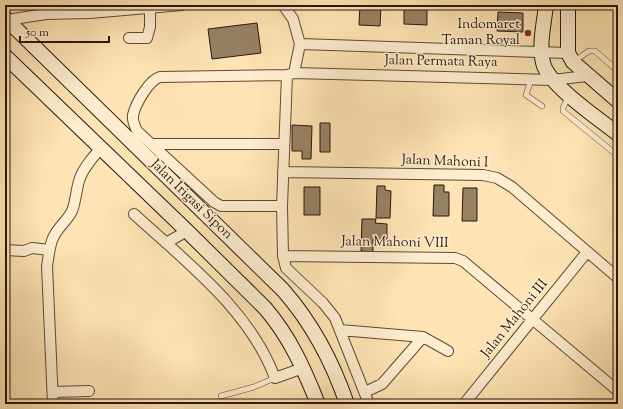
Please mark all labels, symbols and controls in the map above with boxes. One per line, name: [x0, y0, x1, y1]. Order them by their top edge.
place label: Indomaret Taman Royal: [441, 15, 520, 51]
scale bar: [20, 18, 109, 44]
text: 50 m: [25, 24, 49, 42]
marker: Indomaret Taman Royal: [523, 28, 533, 38]
street label: Jalan Permata Raya: [383, 51, 498, 73]
street label: Jalan Mahoni I: [400, 150, 489, 174]
street label: Jalan Irigasi Sipon: [145, 155, 237, 245]
street label: Jalan Mahoni VIII: [340, 232, 449, 254]
street label: Jalan Mahoni III: [476, 275, 553, 363]

